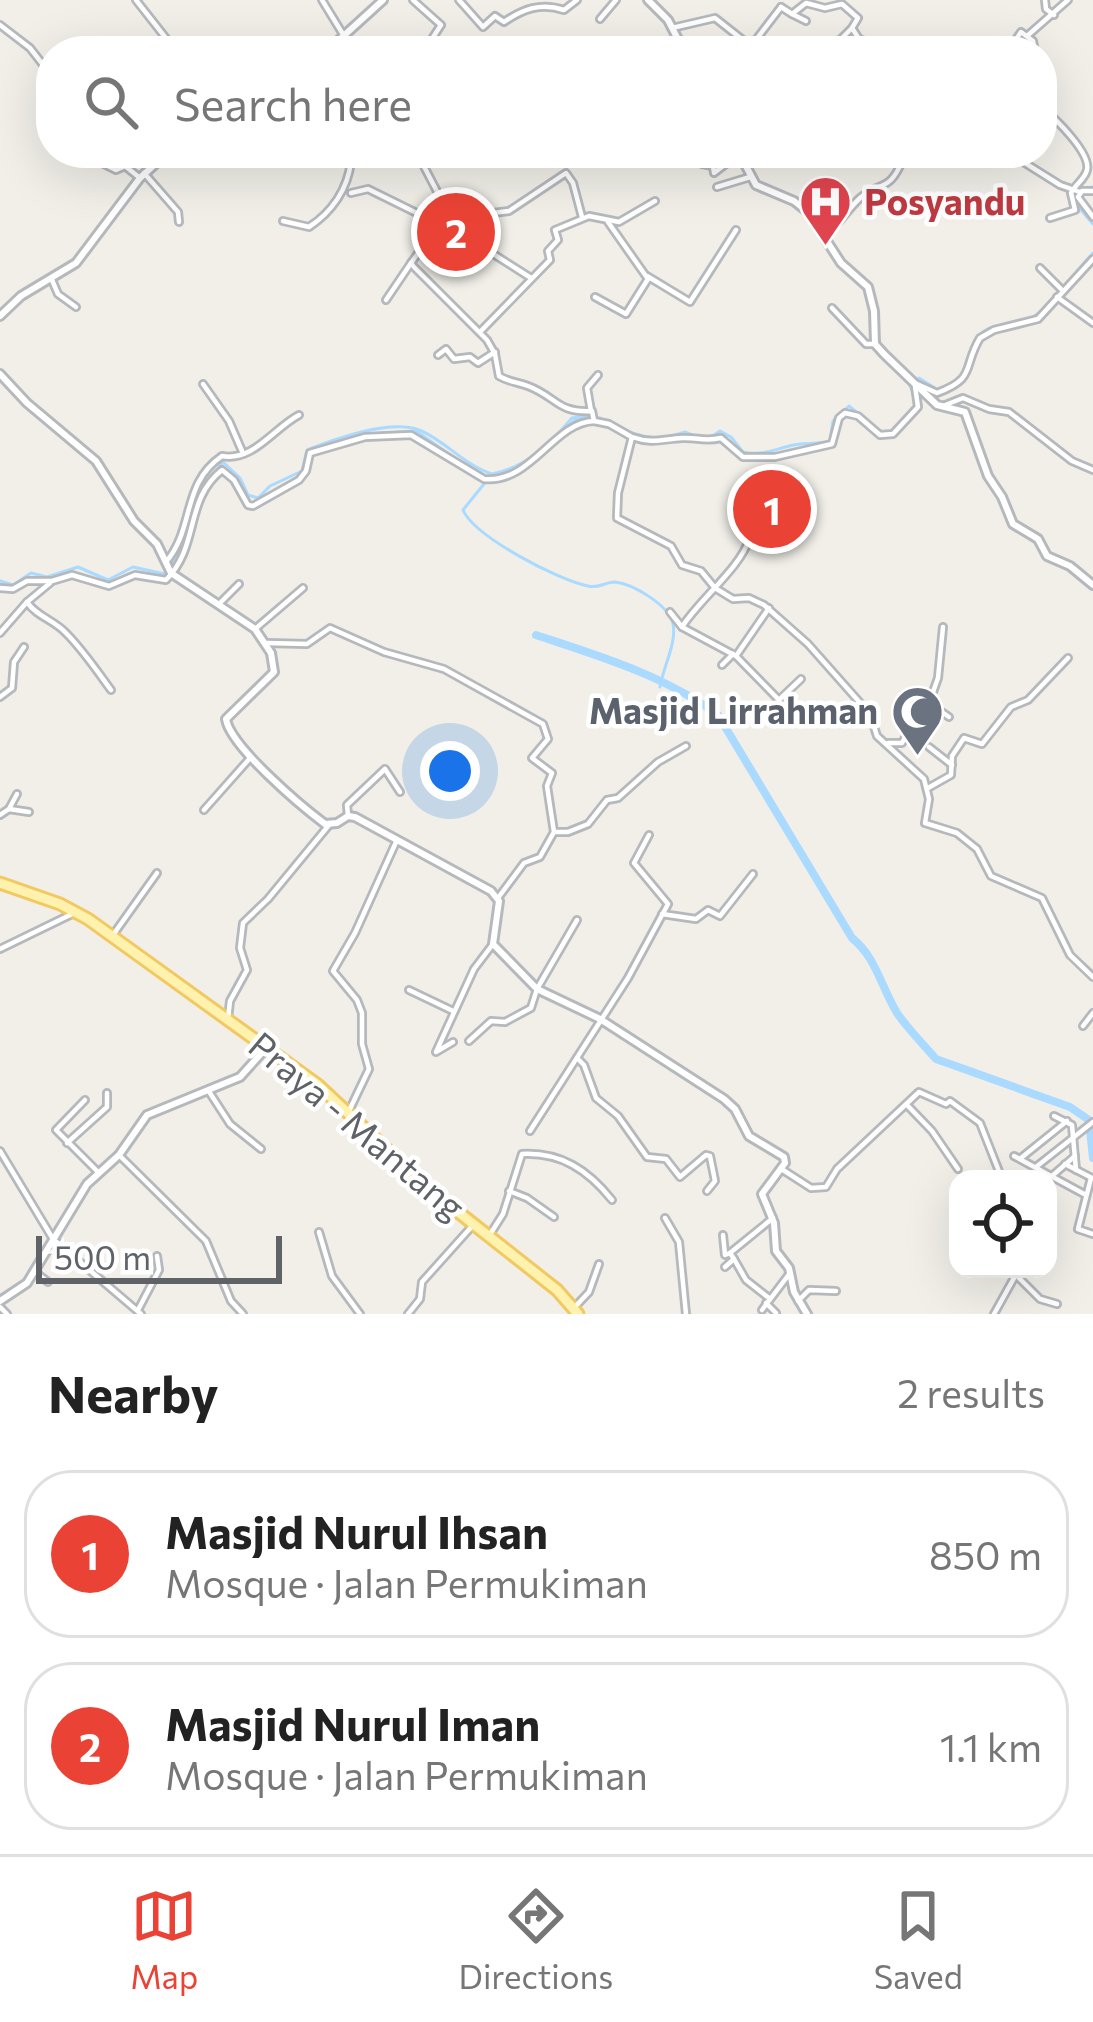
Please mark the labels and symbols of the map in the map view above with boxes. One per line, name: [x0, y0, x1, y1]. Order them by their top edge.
hospital icon: Posyandu: [797, 174, 853, 248]
place label: Posyandu: [864, 178, 1025, 222]
pin: 2: [417, 187, 495, 277]
pin: 1: [733, 464, 811, 554]
mosque icon: Masjid Lirrahman: [889, 683, 945, 757]
place label: Masjid Lirrahman: [589, 687, 878, 731]
your location: [420, 741, 480, 801]
street label: Praya - Mantang: [241, 1021, 475, 1228]
scale bar: [36, 1230, 282, 1283]

